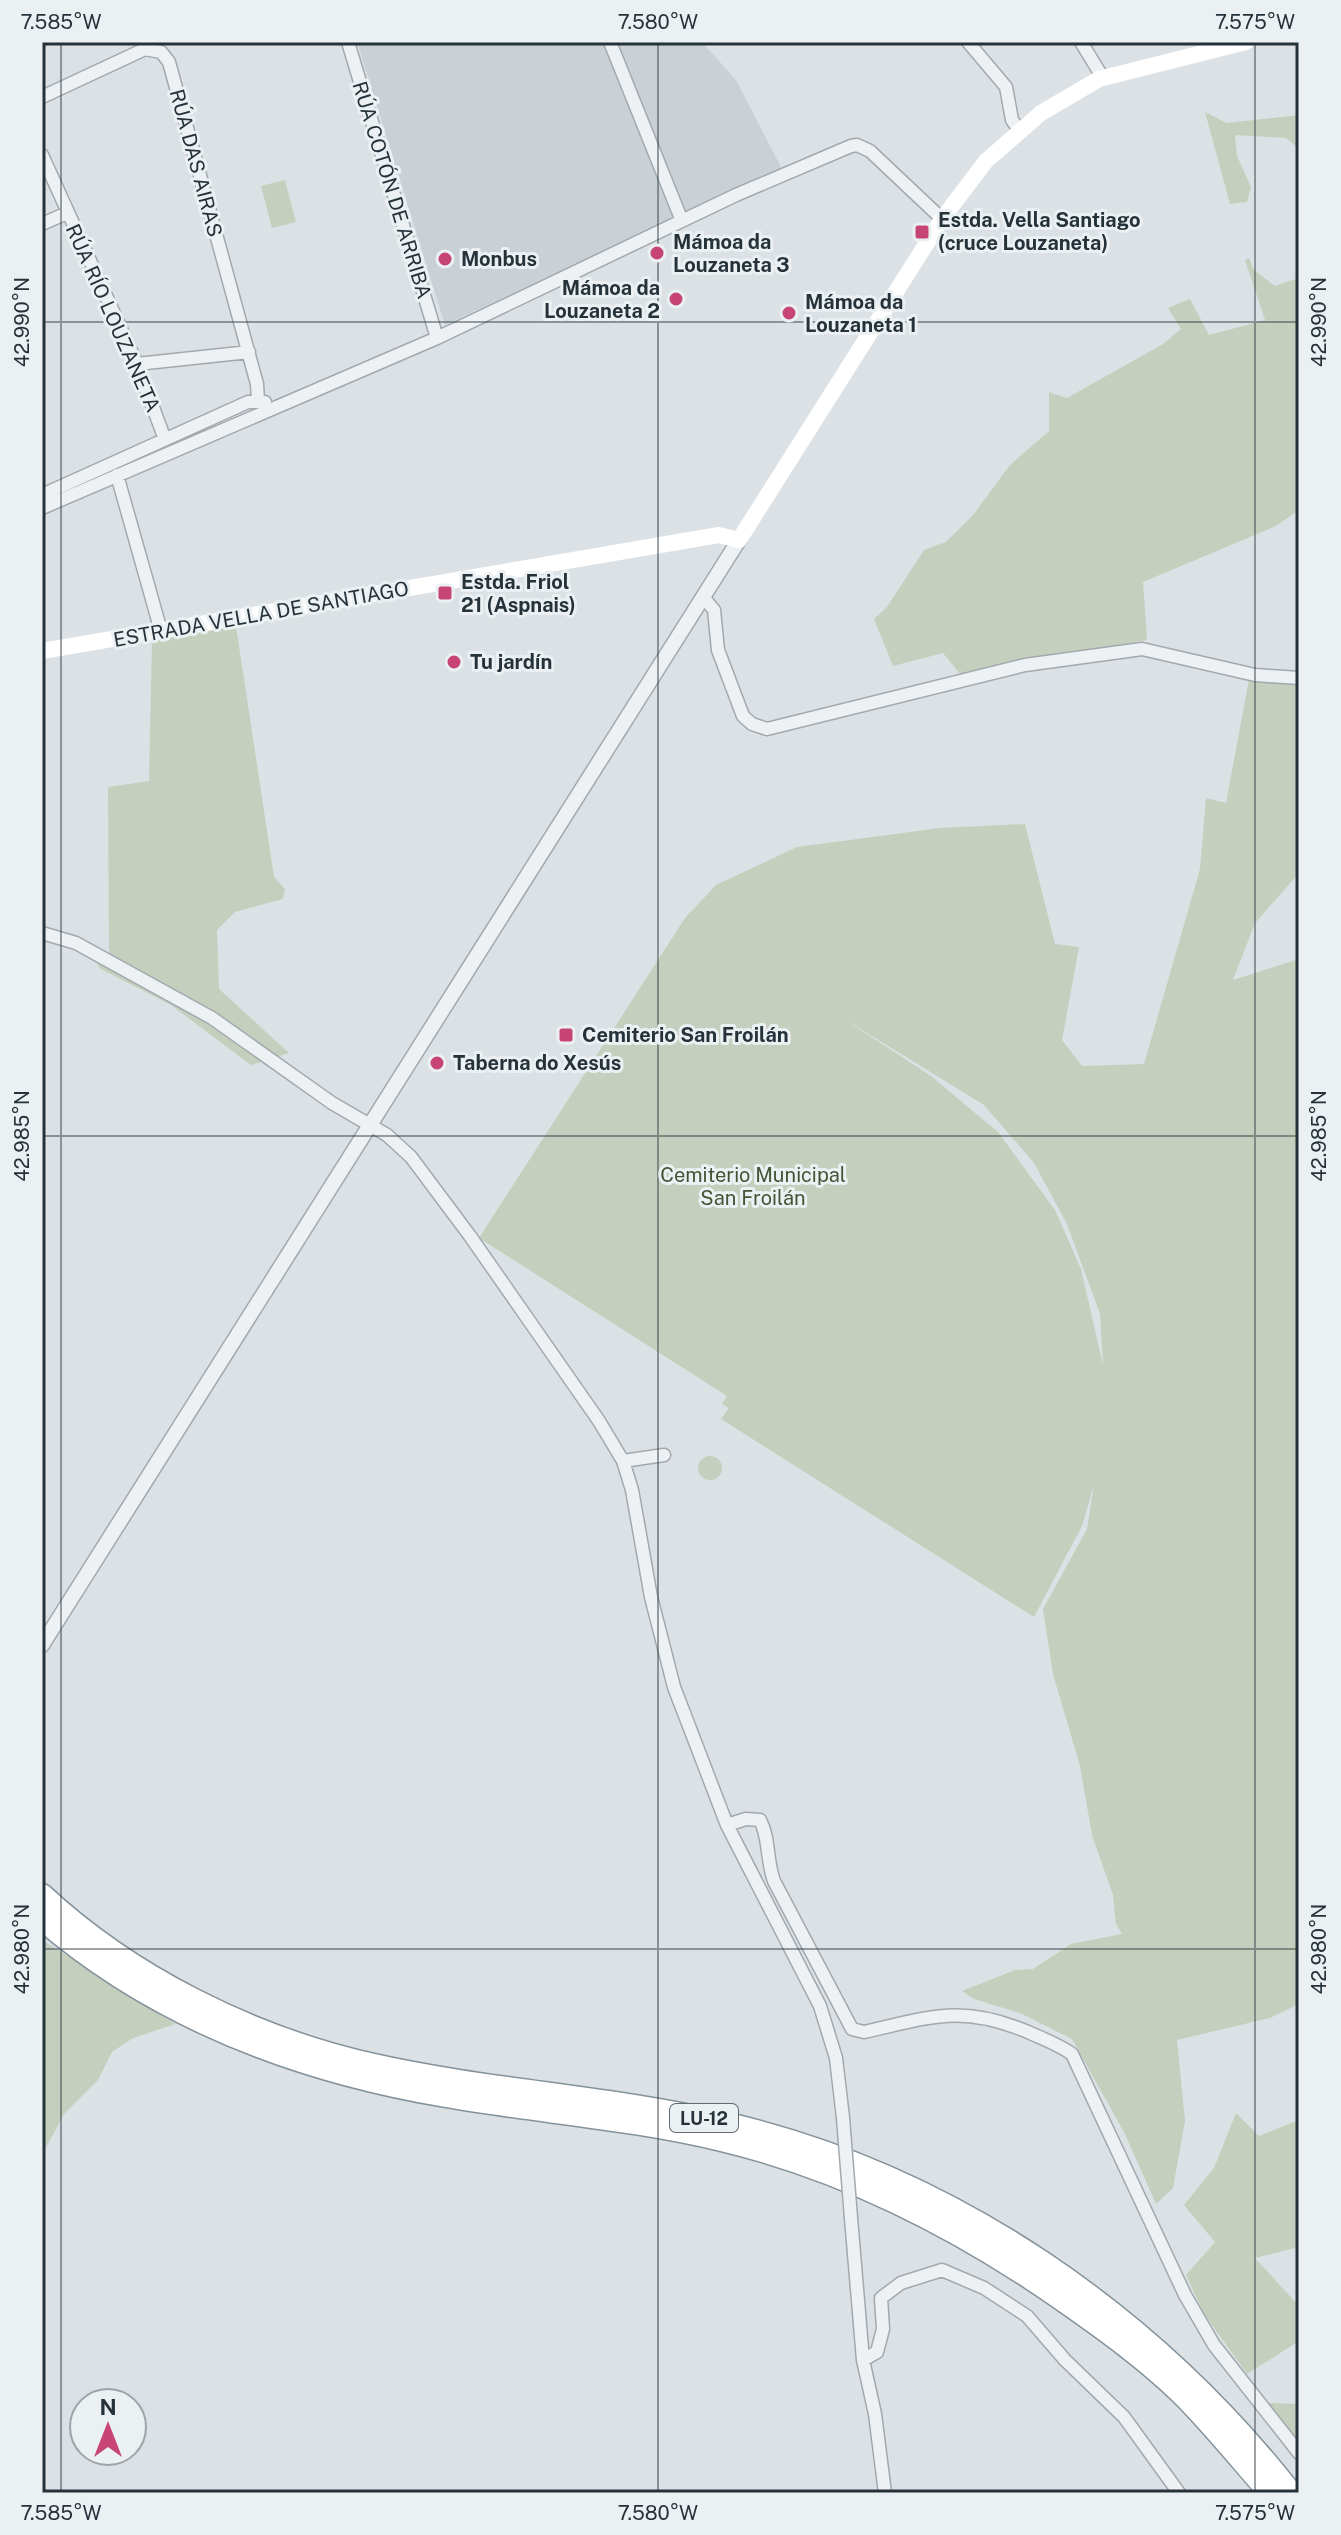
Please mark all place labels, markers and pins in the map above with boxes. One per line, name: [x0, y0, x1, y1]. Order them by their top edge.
place label: Estda. Vella Santiago (cruce Louzaneta): [938, 208, 1141, 255]
marker: Estda. Vella Santiago (cruce Louzaneta): [913, 223, 931, 241]
place label: Mámoa da Louzaneta 3: [673, 230, 790, 277]
marker: Mámoa da Louzaneta 3: [648, 244, 666, 262]
place label: Monbus: [461, 247, 537, 271]
marker: Monbus: [436, 250, 454, 268]
place label: Mámoa da Louzaneta 2: [544, 276, 660, 323]
marker: Mámoa da Louzaneta 2: [667, 290, 685, 308]
place label: Mámoa da Louzaneta 1: [805, 290, 917, 337]
marker: Mámoa da Louzaneta 1: [780, 304, 798, 322]
place label: Estda. Friol 21 (Aspnais): [461, 570, 576, 617]
marker: Estda. Friol 21 (Aspnais): [436, 584, 454, 602]
place label: Tu jardín: [470, 650, 552, 674]
marker: Tu jardín: [445, 653, 463, 671]
place label: Cemiterio San Froilán: [582, 1023, 789, 1047]
marker: Cemiterio San Froilán: [557, 1026, 575, 1044]
place label: Taberna do Xesús: [453, 1051, 621, 1075]
marker: Taberna do Xesús: [428, 1054, 446, 1072]

